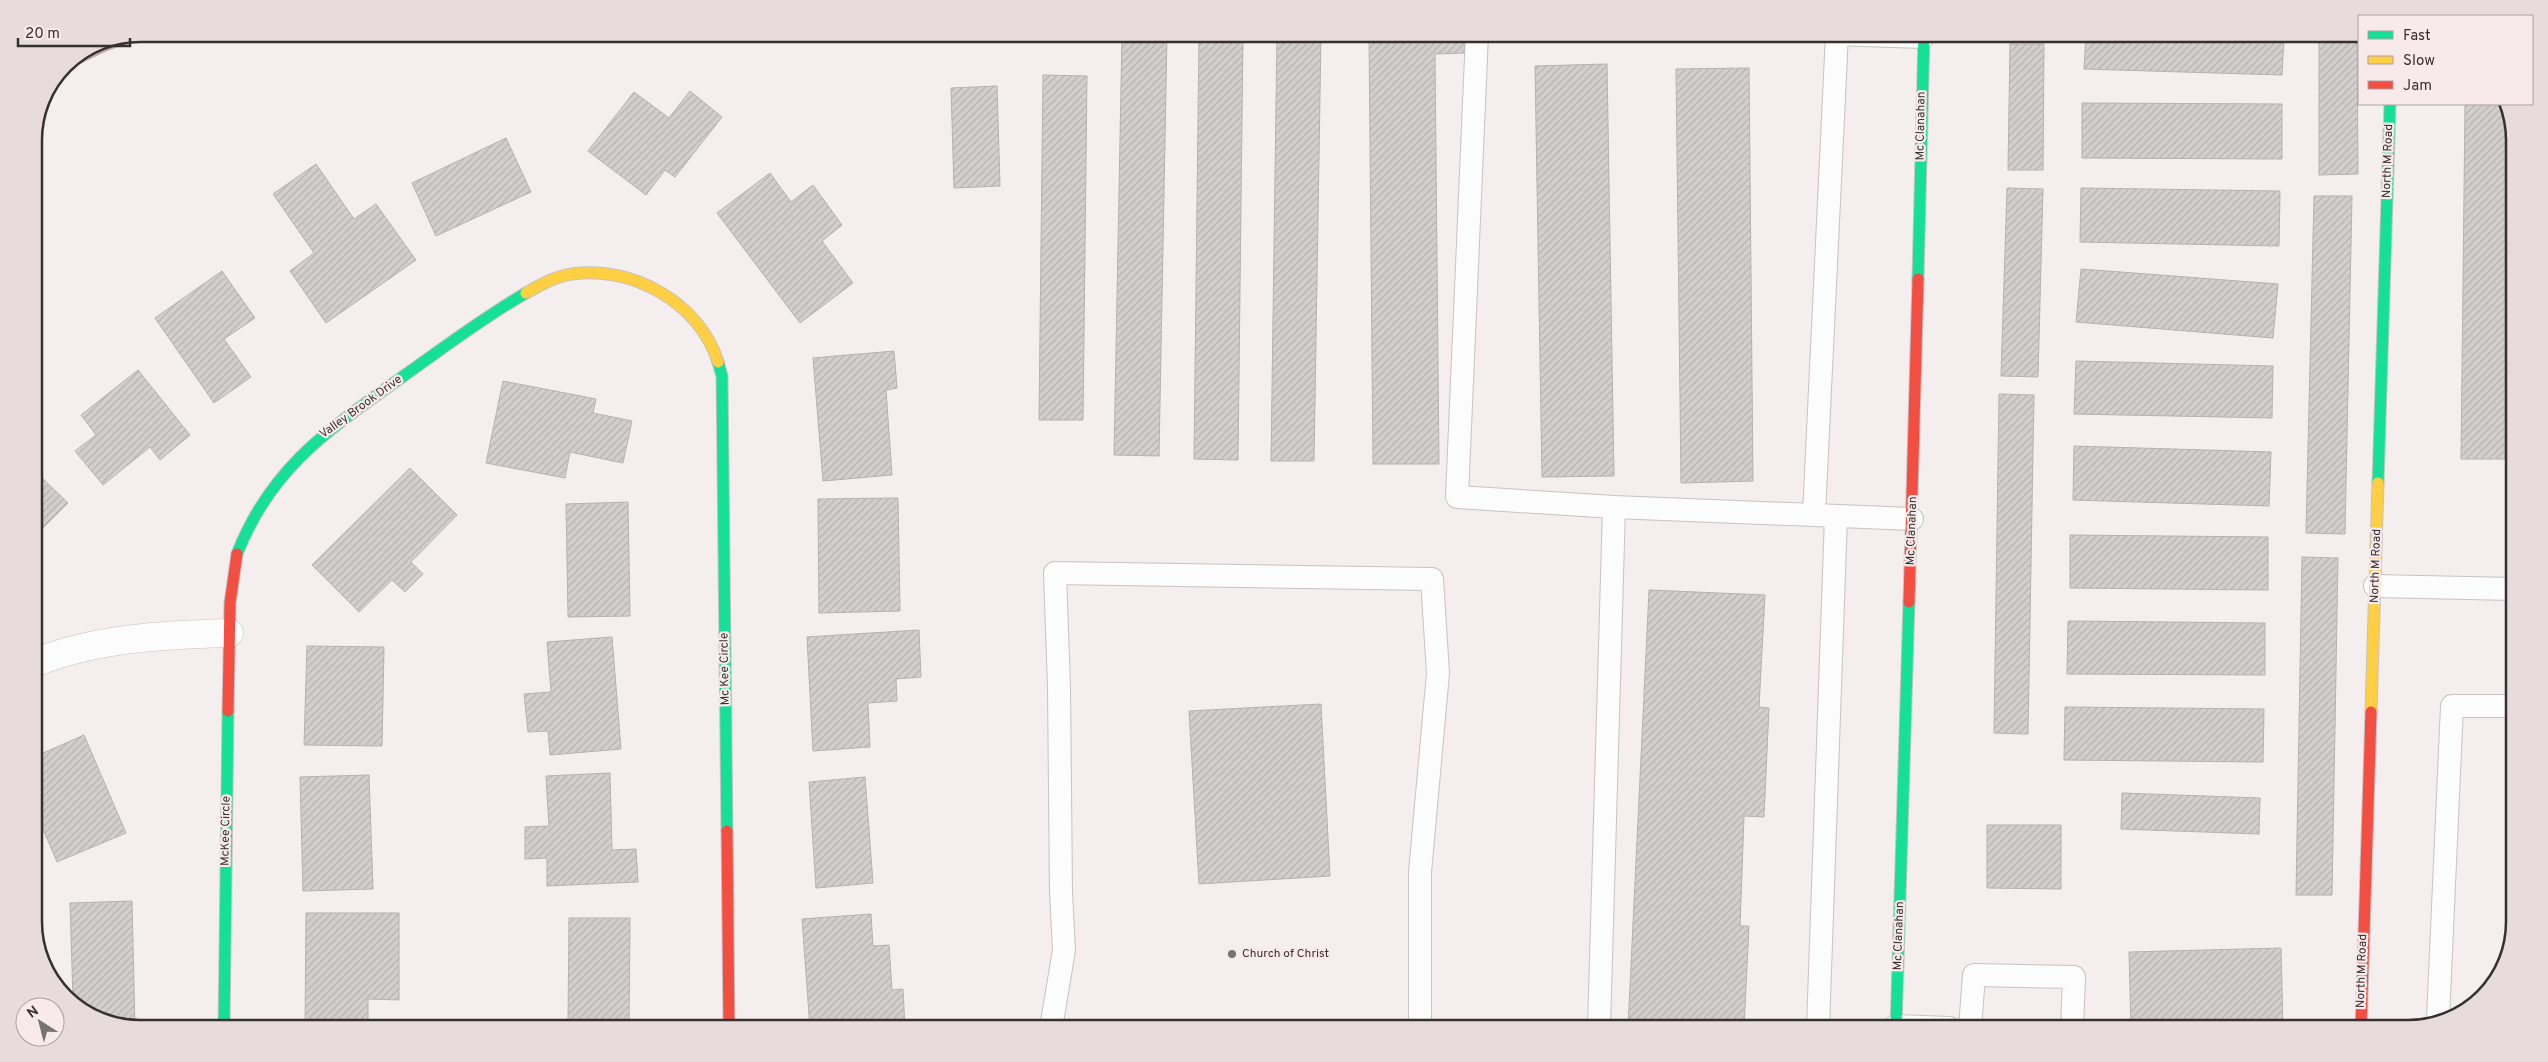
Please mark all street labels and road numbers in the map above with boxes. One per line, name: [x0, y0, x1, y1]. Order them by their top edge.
street label: Mc Clanahan: [1912, 91, 1930, 161]
street label: North M Road: [2379, 124, 2397, 198]
street label: Valley Brook Drive: [316, 372, 406, 442]
street label: Mc Clanahan: [1903, 496, 1921, 566]
street label: North M Road: [2367, 529, 2385, 603]
street label: Mc Kee Circle: [716, 632, 734, 706]
street label: McKee Circle: [217, 796, 235, 866]
street label: Mc Clanahan: [1890, 901, 1908, 971]
street label: North M Road: [2353, 934, 2371, 1008]

